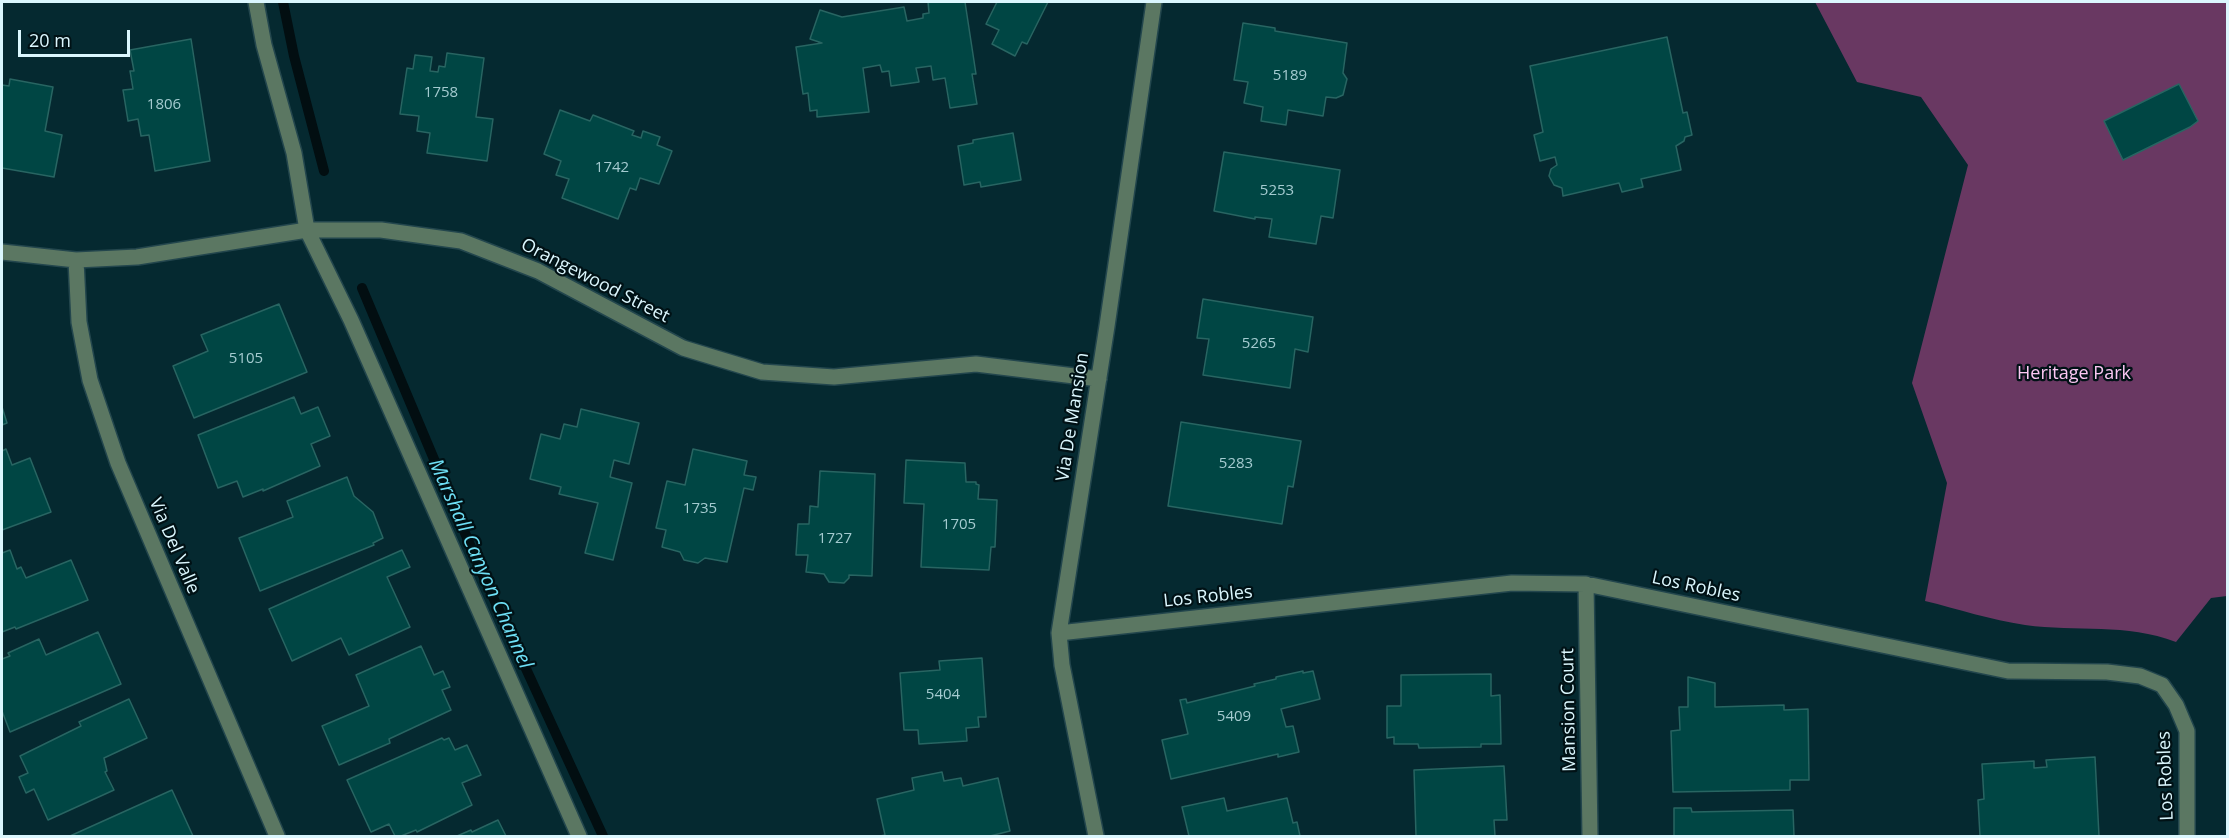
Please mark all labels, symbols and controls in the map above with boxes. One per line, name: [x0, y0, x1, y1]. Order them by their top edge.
scale bar: [21, 18, 134, 56]
text: 20 m: [29, 28, 71, 52]
house number: 5189: [1273, 67, 1307, 85]
house number: 1758: [424, 84, 458, 102]
house number: 1806: [147, 96, 181, 114]
house number: 1742: [595, 159, 629, 177]
house number: 5253: [1260, 182, 1294, 200]
street label: Orangewood Street: [517, 234, 673, 328]
house number: 5265: [1242, 335, 1276, 353]
house number: 5105: [229, 350, 263, 368]
street label: Via De Mansion: [1052, 351, 1094, 483]
park label: Heritage Park: [2017, 363, 2131, 385]
water label: Marshall Canyon Channel: [423, 455, 537, 673]
house number: 5283: [1219, 455, 1253, 473]
street label: Via Del Valle: [144, 495, 204, 597]
house number: 1735: [683, 500, 717, 518]
house number: 1705: [942, 516, 976, 534]
house number: 1727: [818, 530, 852, 548]
street label: Los Robles: [1650, 567, 1742, 607]
street label: Los Robles: [1162, 582, 1254, 612]
street label: Mansion Court: [1557, 648, 1581, 772]
house number: 5404: [926, 686, 960, 704]
house number: 5409: [1217, 708, 1251, 726]
street label: Los Robles: [2154, 731, 2178, 821]

